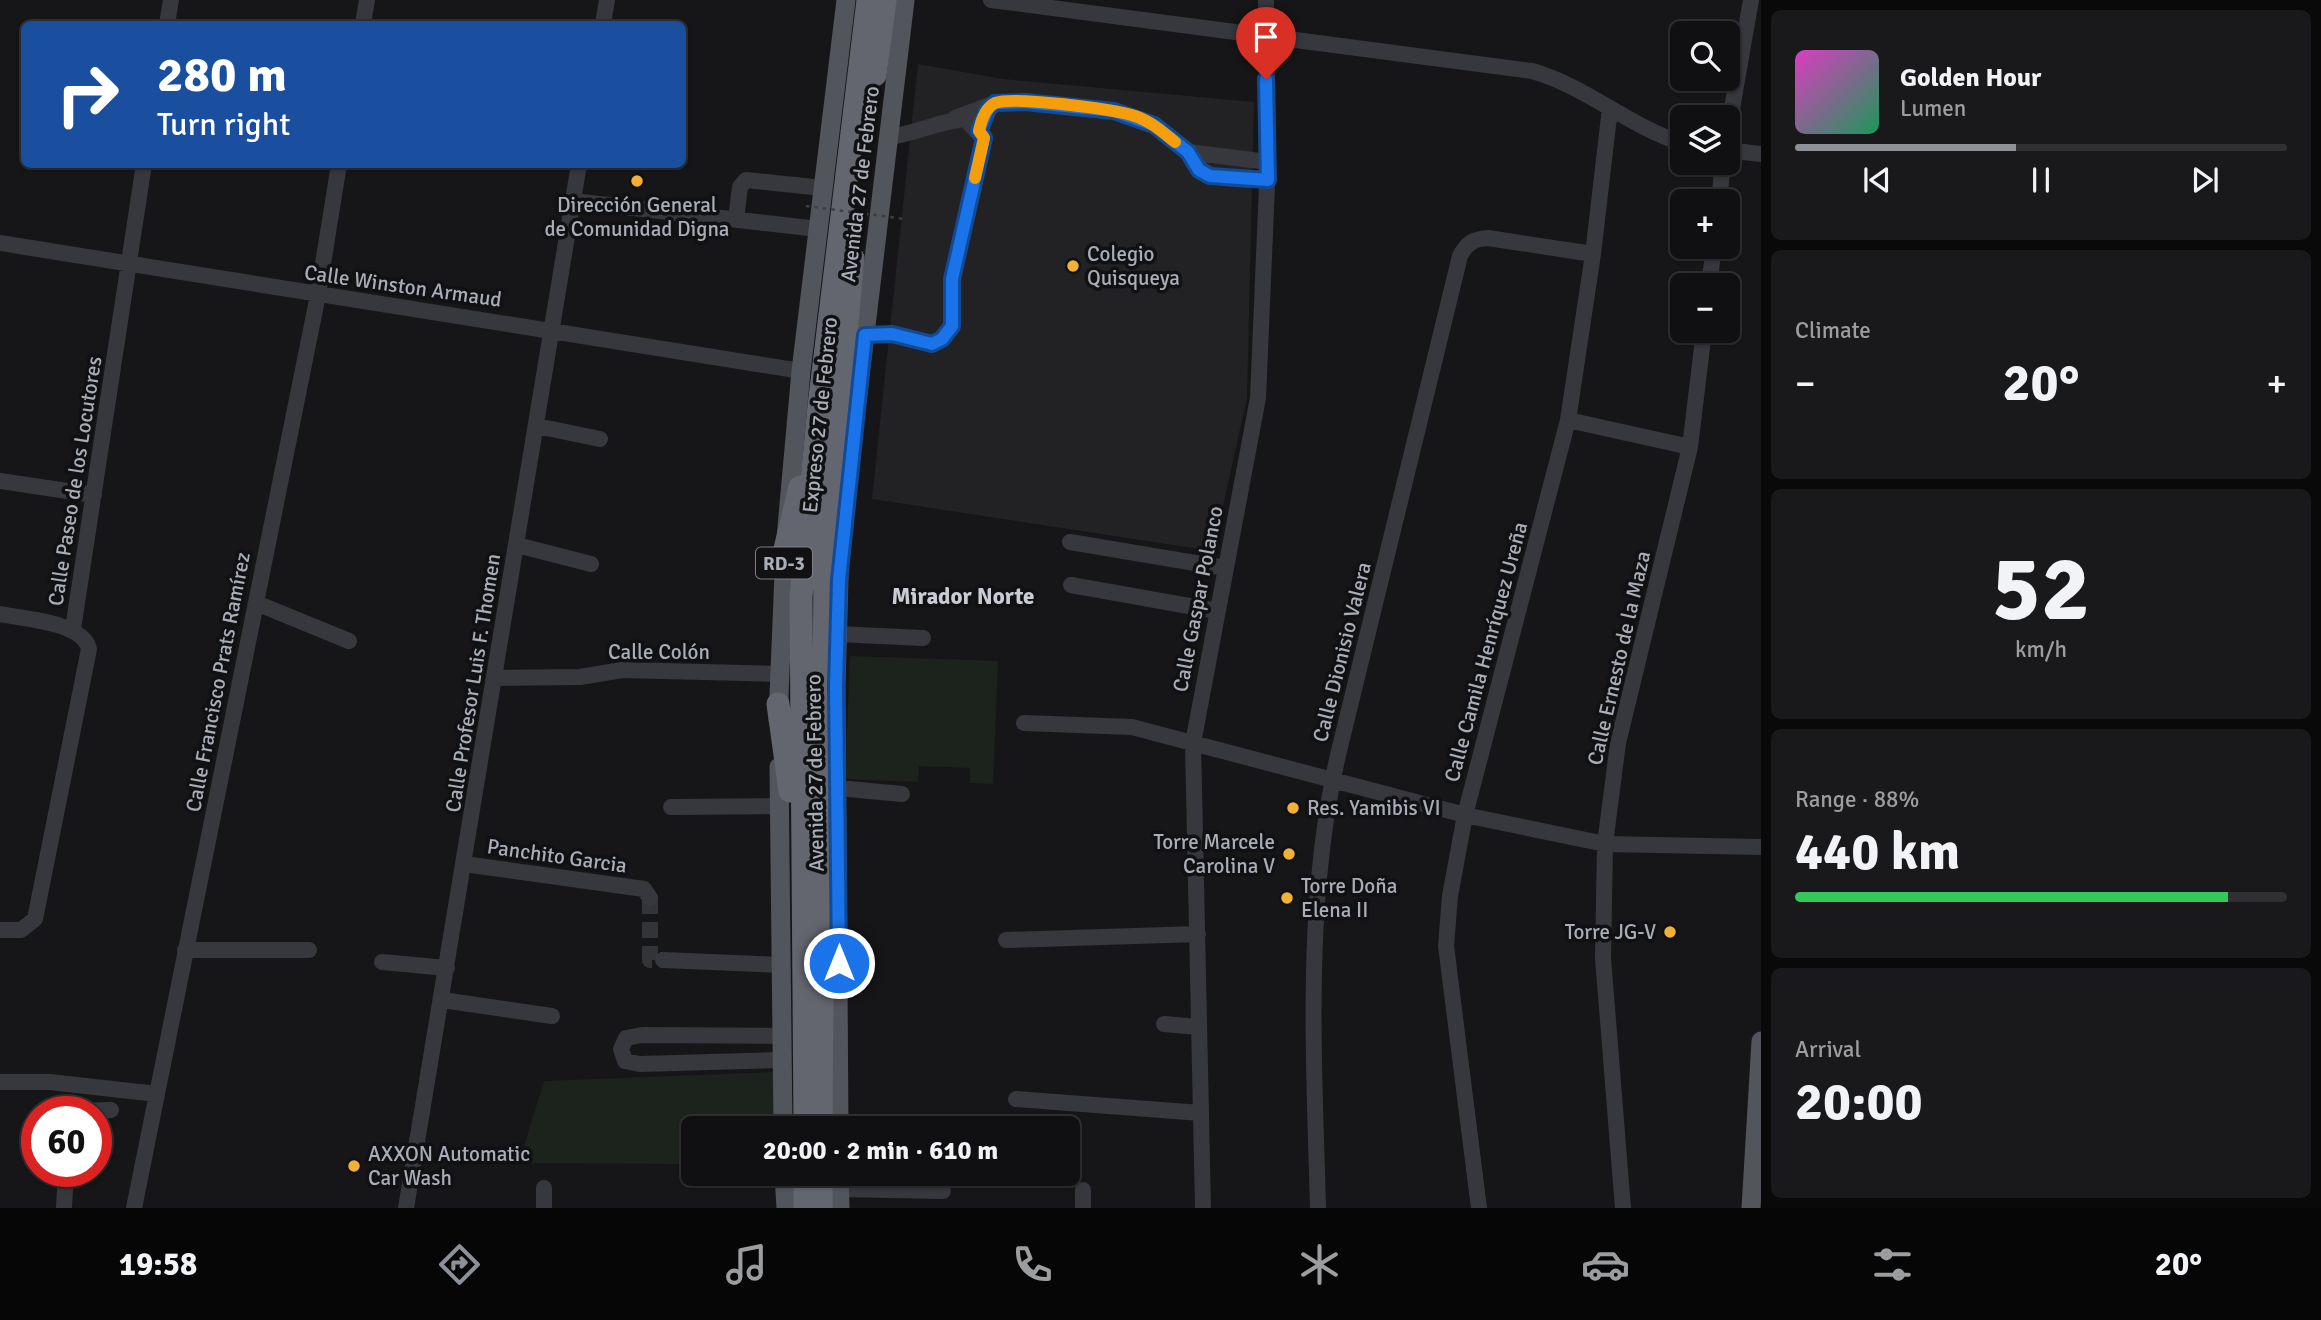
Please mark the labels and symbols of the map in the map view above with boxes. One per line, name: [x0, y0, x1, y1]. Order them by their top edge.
pin: [1236, 7, 1296, 79]
street label: Avenida 27 de Febrero: [835, 84, 885, 284]
marker: Dirección General de Comunidad Digna: [629, 173, 645, 189]
place label: Dirección General de Comunidad Digna: [544, 192, 730, 242]
place label: Colegio Quisqueya: [1087, 241, 1180, 291]
marker: Colegio Quisqueya: [1065, 258, 1081, 274]
street label: Calle Winston Armaud: [303, 259, 503, 313]
street label: Expreso 27 de Febrero: [797, 316, 843, 514]
street label: Calle Paseo de los Locutores: [42, 354, 108, 608]
street label: Calle Gaspar Polanco: [1167, 504, 1229, 694]
street label: Calle Camila Henríquez Ureña: [1439, 519, 1533, 785]
road number: RD-3: [756, 548, 812, 578]
street label: Calle Ernesto de la Maza: [1582, 548, 1656, 768]
street label: Calle Francisco Prats Ramírez: [180, 550, 256, 814]
street label: Calle Profesor Luis F. Thomen: [440, 552, 506, 814]
street label: Calle Dionisio Valera: [1307, 559, 1377, 745]
district label: Mirador Norte: [891, 582, 1035, 611]
street label: Calle Colón: [608, 639, 710, 665]
street label: Avenida 27 de Febrero: [800, 674, 830, 872]
place label: Res. Yamibis VI: [1307, 795, 1441, 821]
marker: Res. Yamibis VI: [1285, 800, 1301, 816]
place label: Torre Marcele Carolina V: [1154, 829, 1275, 879]
street label: Panchito Garcia: [485, 833, 629, 879]
marker: Torre Marcele Carolina V: [1281, 846, 1297, 862]
place label: Torre Doña Elena II: [1301, 873, 1397, 923]
marker: Torre Doña Elena II: [1279, 890, 1295, 906]
place label: Torre JG-V: [1565, 919, 1656, 945]
marker: Torre JG-V: [1662, 924, 1678, 940]
position arrow: [802, 926, 876, 1000]
speed limit sign: 60: [21, 1096, 112, 1187]
place label: AXXON Automatic Car Wash: [368, 1141, 530, 1191]
marker: AXXON Automatic Car Wash: [346, 1158, 362, 1174]

